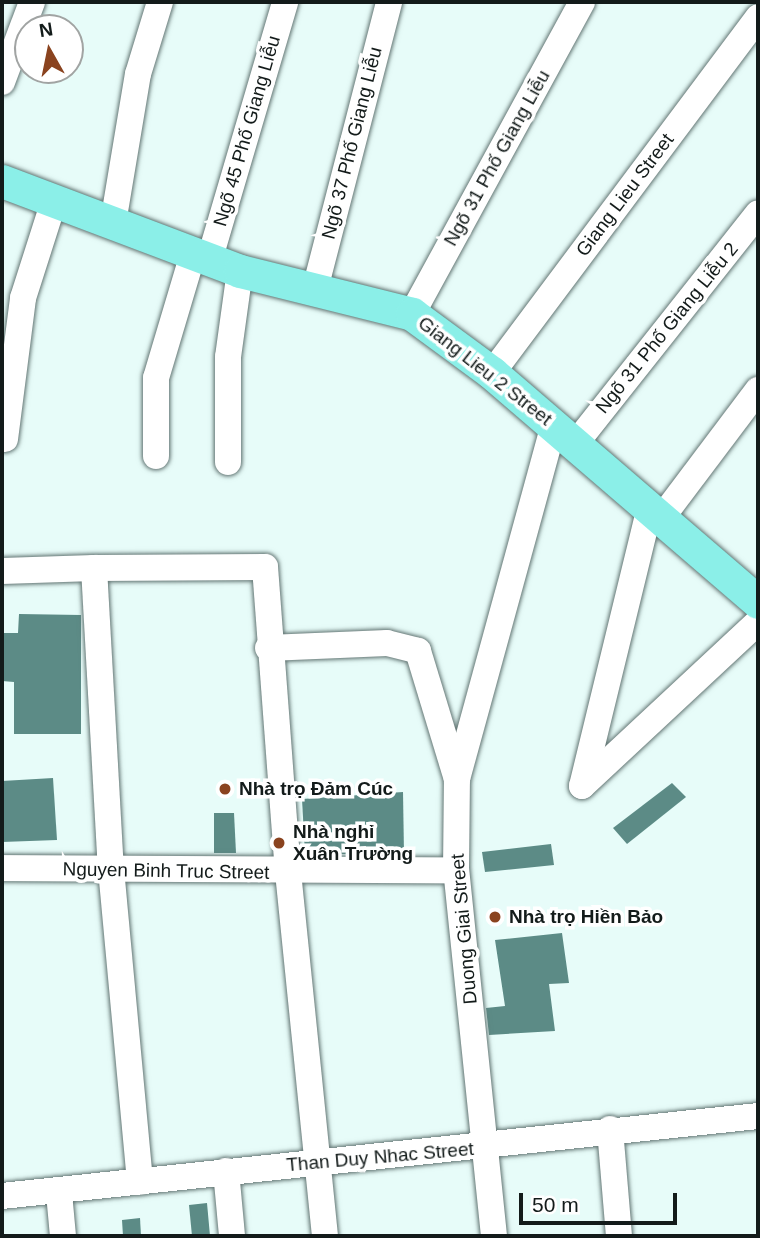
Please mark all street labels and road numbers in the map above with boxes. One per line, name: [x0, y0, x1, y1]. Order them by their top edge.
street label: Ngõ 45 Phố Giang Liễu: [209, 33, 285, 229]
street label: Ngõ 37 Phố Giang Liễu: [317, 44, 387, 242]
street label: Ngõ 31 Phố Giang Liễu: [439, 66, 555, 250]
street label: Giang Lieu Street: [571, 129, 679, 261]
street label: Ngõ 31 Phố Giang Liễu 2: [591, 238, 743, 418]
street label: Giang Lieu 2 Street: [413, 312, 557, 430]
street label: Duong Giai Street: [446, 853, 482, 1005]
street label: Nguyen Binh Truc Street: [62, 858, 270, 884]
street label: Than Duy Nhac Street: [285, 1137, 475, 1177]

